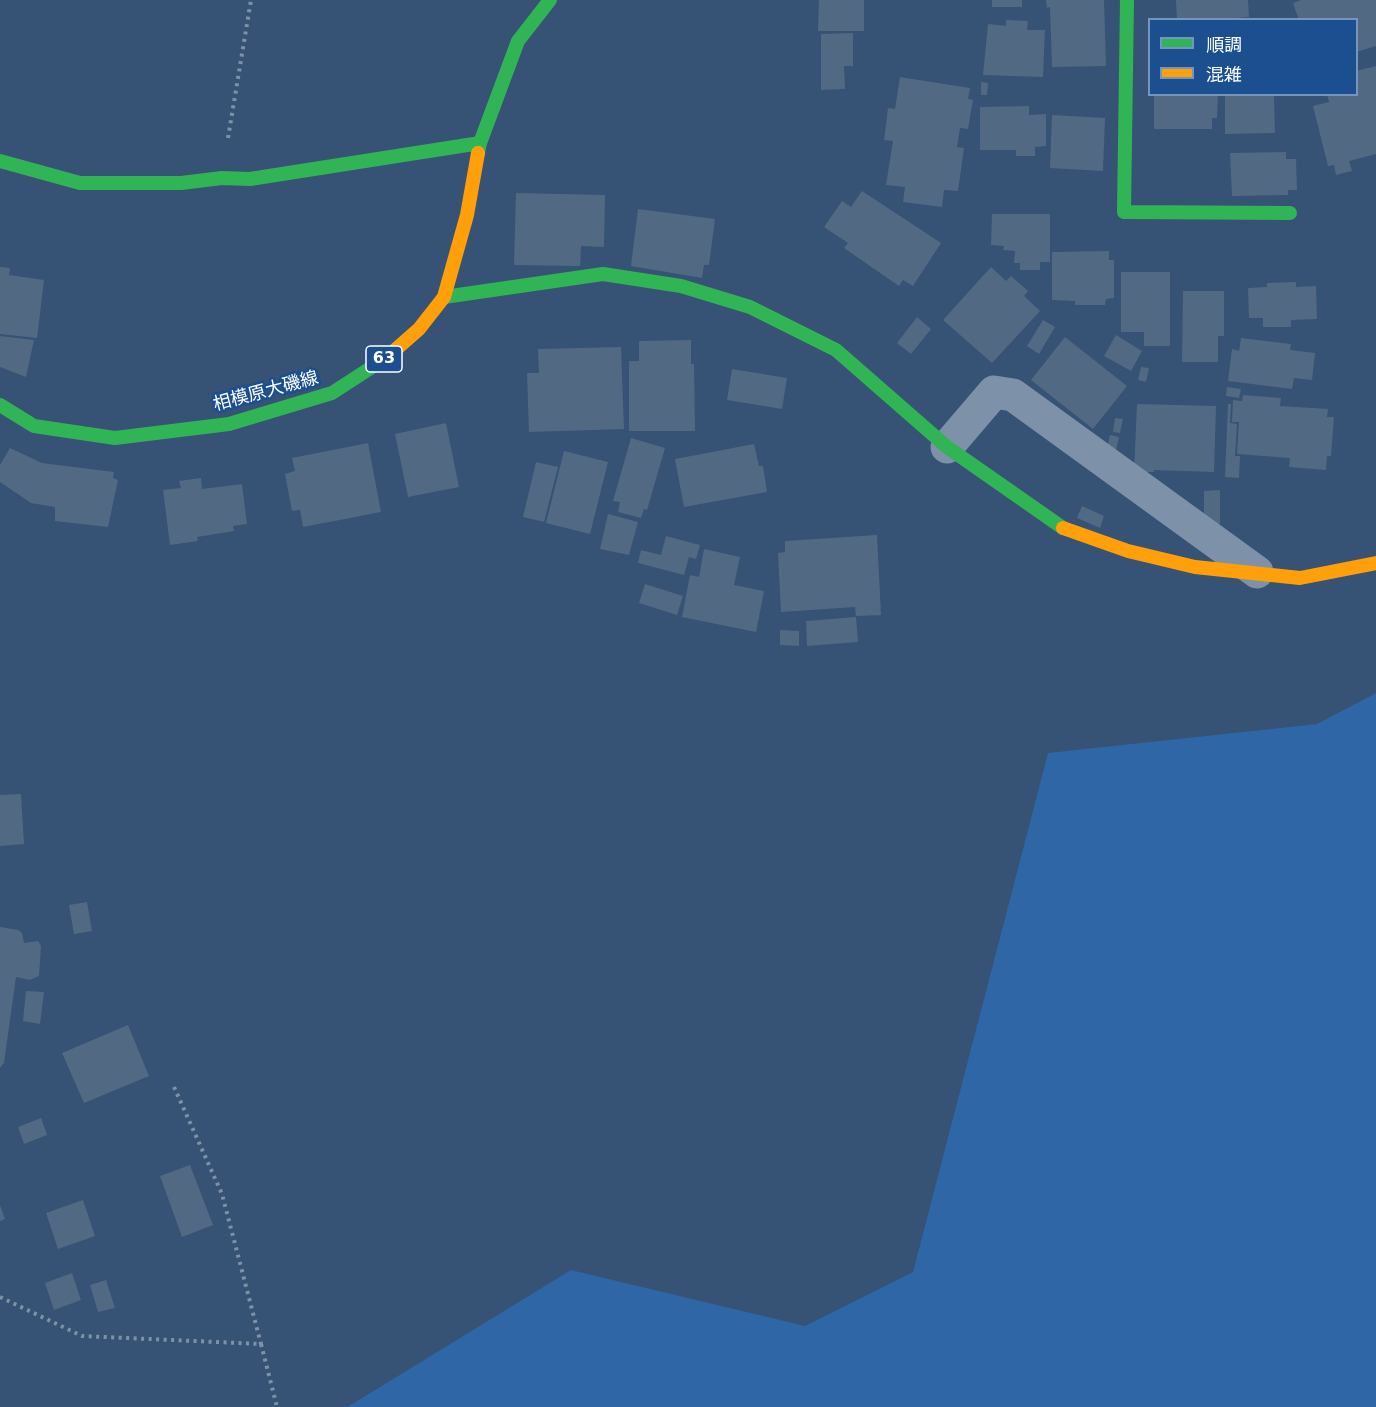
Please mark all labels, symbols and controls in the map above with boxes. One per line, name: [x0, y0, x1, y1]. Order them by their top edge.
legend: [1148, 18, 1358, 96]
text: 順調: [1206, 34, 1242, 55]
text: 混雑: [1206, 64, 1242, 85]
road number: 63: [366, 346, 402, 372]
street label: 相模原大磯線: [211, 368, 321, 416]

